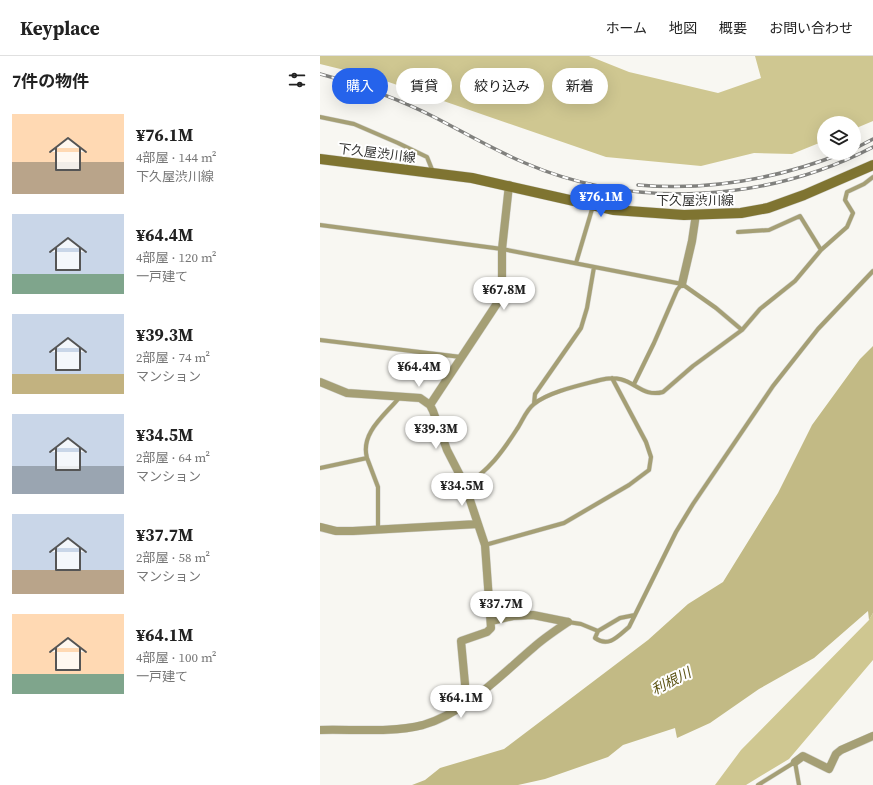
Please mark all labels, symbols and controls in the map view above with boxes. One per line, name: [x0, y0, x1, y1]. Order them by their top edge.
text: Keyplace: [20, 15, 100, 41]
text: ホーム: [605, 18, 647, 38]
text: 地図: [669, 18, 697, 38]
text: 概要: [719, 18, 747, 38]
text: お問い合わせ: [769, 18, 853, 38]
chip: 購入: [332, 68, 388, 104]
chip: 賃貸: [396, 68, 452, 104]
chip: 絞り込み: [460, 68, 544, 104]
chip: 新着: [552, 68, 608, 104]
text: 7件の物件: [12, 69, 89, 93]
icon: filters: [286, 69, 308, 91]
map controls: [817, 116, 861, 160]
button: layers: [817, 116, 861, 160]
text: ¥76.1M: [136, 123, 193, 147]
icon: home: [44, 130, 92, 178]
street label: 下久屋渋川線: [337, 140, 417, 166]
text: 4部屋 · 144 m²: [136, 149, 217, 166]
text: 下久屋渋川線: [136, 168, 214, 185]
pin: ¥76.1M: [568, 184, 634, 218]
text: ¥76.1M: [579, 188, 623, 205]
street label: 下久屋渋川線: [656, 192, 734, 209]
text: ¥64.4M: [136, 223, 193, 247]
icon: home: [44, 230, 92, 278]
text: 4部屋 · 120 m²: [136, 249, 217, 266]
text: 一戸建て: [136, 268, 188, 285]
pin: ¥67.8M: [471, 277, 537, 311]
text: ¥67.8M: [482, 281, 526, 298]
text: ¥39.3M: [136, 323, 193, 347]
icon: home: [44, 330, 92, 378]
text: 2部屋 · 74 m²: [136, 349, 210, 366]
pin: ¥64.4M: [386, 354, 452, 388]
text: ¥64.4M: [397, 358, 441, 375]
text: マンション: [136, 368, 201, 385]
pin: ¥39.3M: [403, 416, 469, 450]
text: ¥39.3M: [414, 420, 458, 437]
text: ¥34.5M: [136, 423, 193, 447]
icon: home: [44, 430, 92, 478]
text: 2部屋 · 64 m²: [136, 449, 210, 466]
text: マンション: [136, 468, 201, 485]
pin: ¥34.5M: [429, 473, 495, 507]
text: ¥34.5M: [440, 477, 484, 494]
text: ¥37.7M: [136, 523, 193, 547]
icon: home: [44, 530, 92, 578]
text: 2部屋 · 58 m²: [136, 549, 210, 566]
text: マンション: [136, 568, 201, 585]
pin: ¥37.7M: [468, 591, 534, 625]
text: ¥37.7M: [479, 595, 523, 612]
text: ¥64.1M: [136, 623, 193, 647]
icon: home: [44, 630, 92, 678]
text: 4部屋 · 100 m²: [136, 649, 217, 666]
water label: 利根川: [648, 662, 696, 699]
text: 一戸建て: [136, 668, 188, 685]
pin: ¥64.1M: [428, 685, 494, 719]
text: ¥64.1M: [439, 689, 483, 706]

